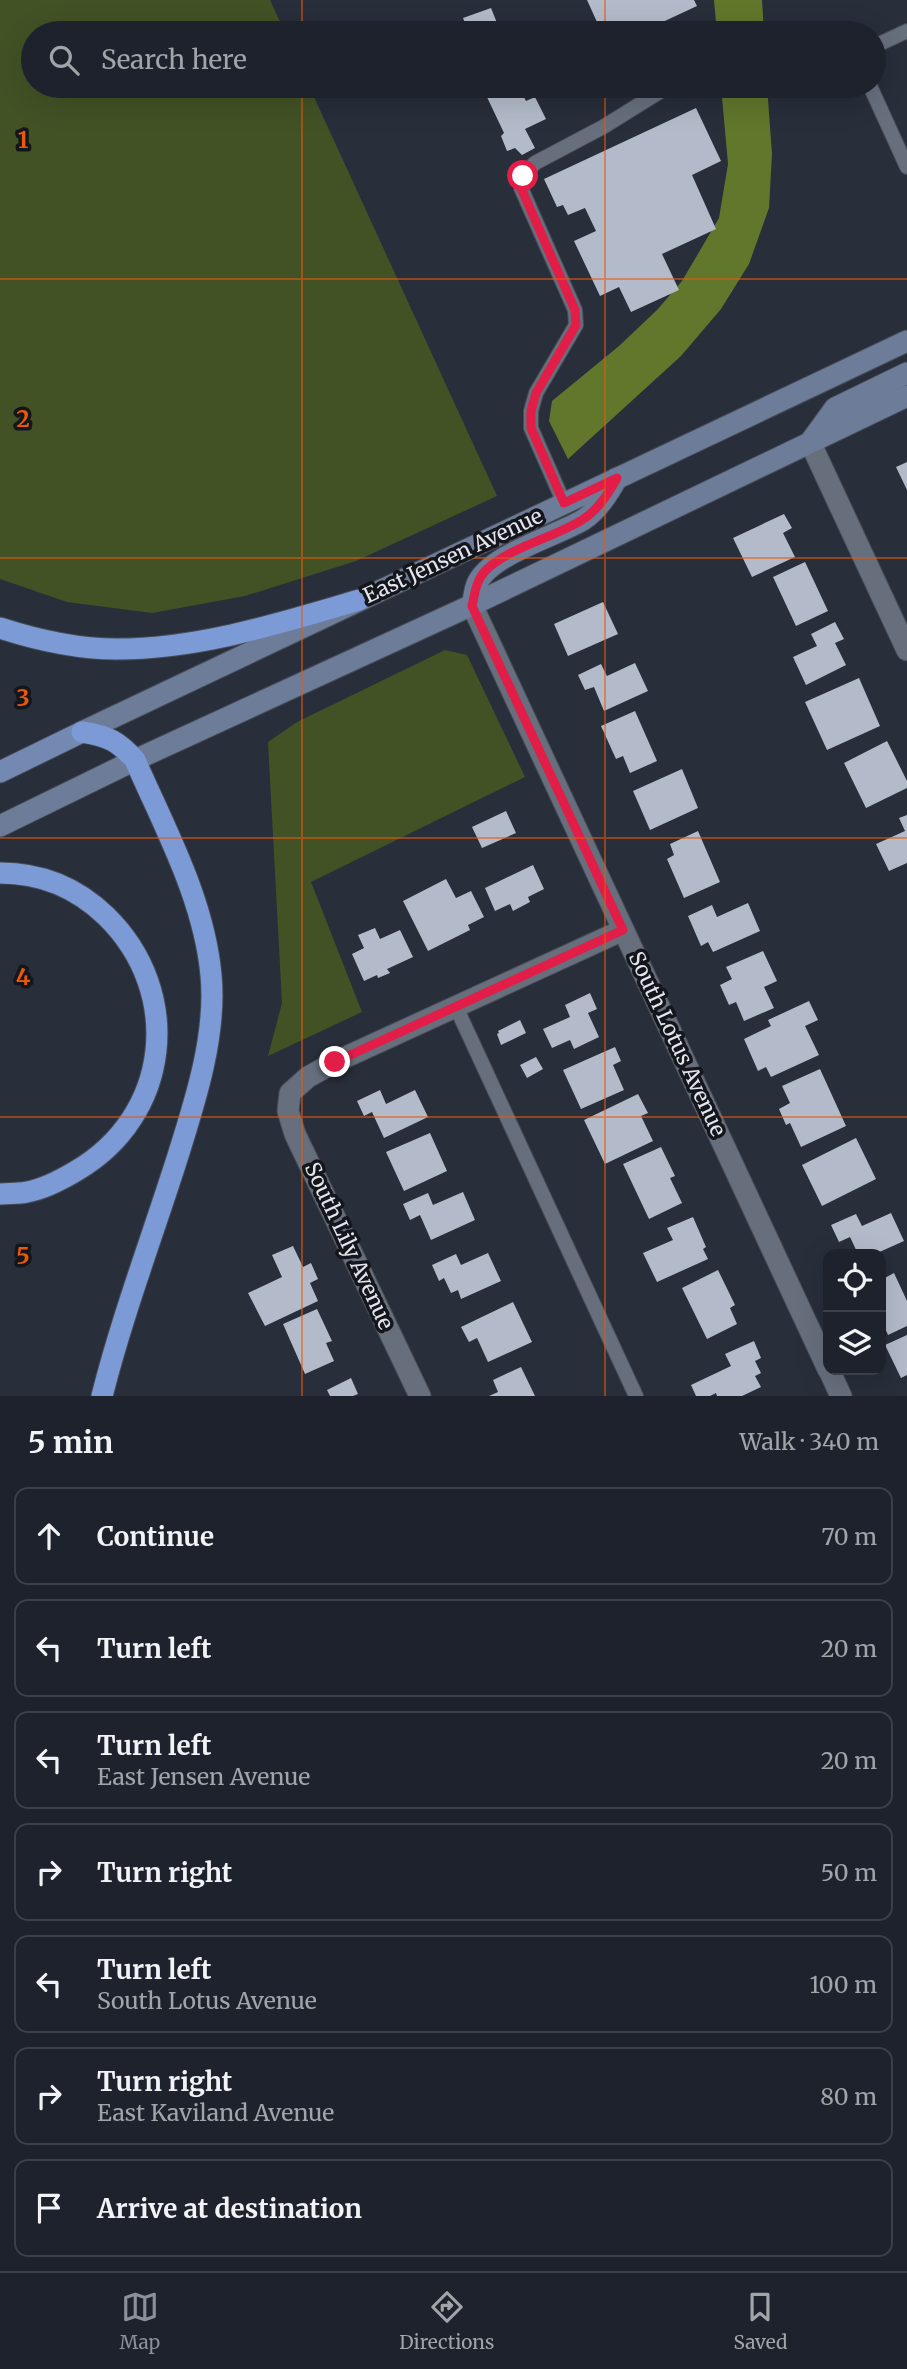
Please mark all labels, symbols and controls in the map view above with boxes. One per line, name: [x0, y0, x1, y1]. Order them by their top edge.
search box: [21, 21, 886, 98]
icon: search: [45, 41, 83, 79]
text: Search here: [101, 43, 247, 76]
text: 1: [18, 125, 29, 154]
route start: [507, 160, 538, 191]
text: 2: [16, 404, 30, 433]
street label: East Jensen Avenue: [359, 502, 547, 609]
text: 3: [16, 683, 30, 712]
street label: South Lotus Avenue: [623, 947, 732, 1140]
text: 4: [16, 962, 31, 991]
route end: [319, 1046, 350, 1077]
street label: South Lily Avenue: [299, 1158, 400, 1334]
text: 5: [16, 1241, 30, 1270]
map controls: [823, 1249, 886, 1375]
button: locate: [823, 1249, 886, 1312]
button: layers: [823, 1312, 886, 1375]
text: 5 min: [28, 1423, 113, 1461]
text: Walk · 340 m: [739, 1427, 879, 1456]
icon: ahead: [30, 1517, 68, 1555]
text: Continue: [97, 1520, 214, 1553]
text: 70 m: [821, 1522, 877, 1551]
icon: left: [30, 1629, 68, 1667]
text: Turn left: [97, 1632, 211, 1665]
text: 20 m: [821, 1634, 877, 1663]
text: Turn left: [97, 1729, 211, 1762]
icon: left: [30, 1741, 68, 1779]
text: 20 m: [821, 1746, 877, 1775]
text: East Jensen Avenue: [97, 1762, 310, 1791]
icon: right: [30, 1853, 68, 1891]
text: Turn right: [97, 1856, 232, 1889]
text: 50 m: [821, 1858, 877, 1887]
text: Turn left: [97, 1953, 211, 1986]
icon: left: [30, 1965, 68, 2003]
text: 100 m: [809, 1970, 877, 1999]
text: South Lotus Avenue: [97, 1986, 317, 2015]
text: Turn right: [97, 2065, 232, 2098]
icon: right: [30, 2077, 68, 2115]
text: 80 m: [820, 2082, 877, 2111]
text: East Kaviland Avenue: [97, 2098, 334, 2127]
icon: arrive: [30, 2189, 68, 2227]
text: Arrive at destination: [97, 2192, 362, 2225]
tab: Map: [120, 2288, 160, 2354]
tab: Directions: [399, 2288, 494, 2354]
tab: Saved: [734, 2288, 787, 2354]

